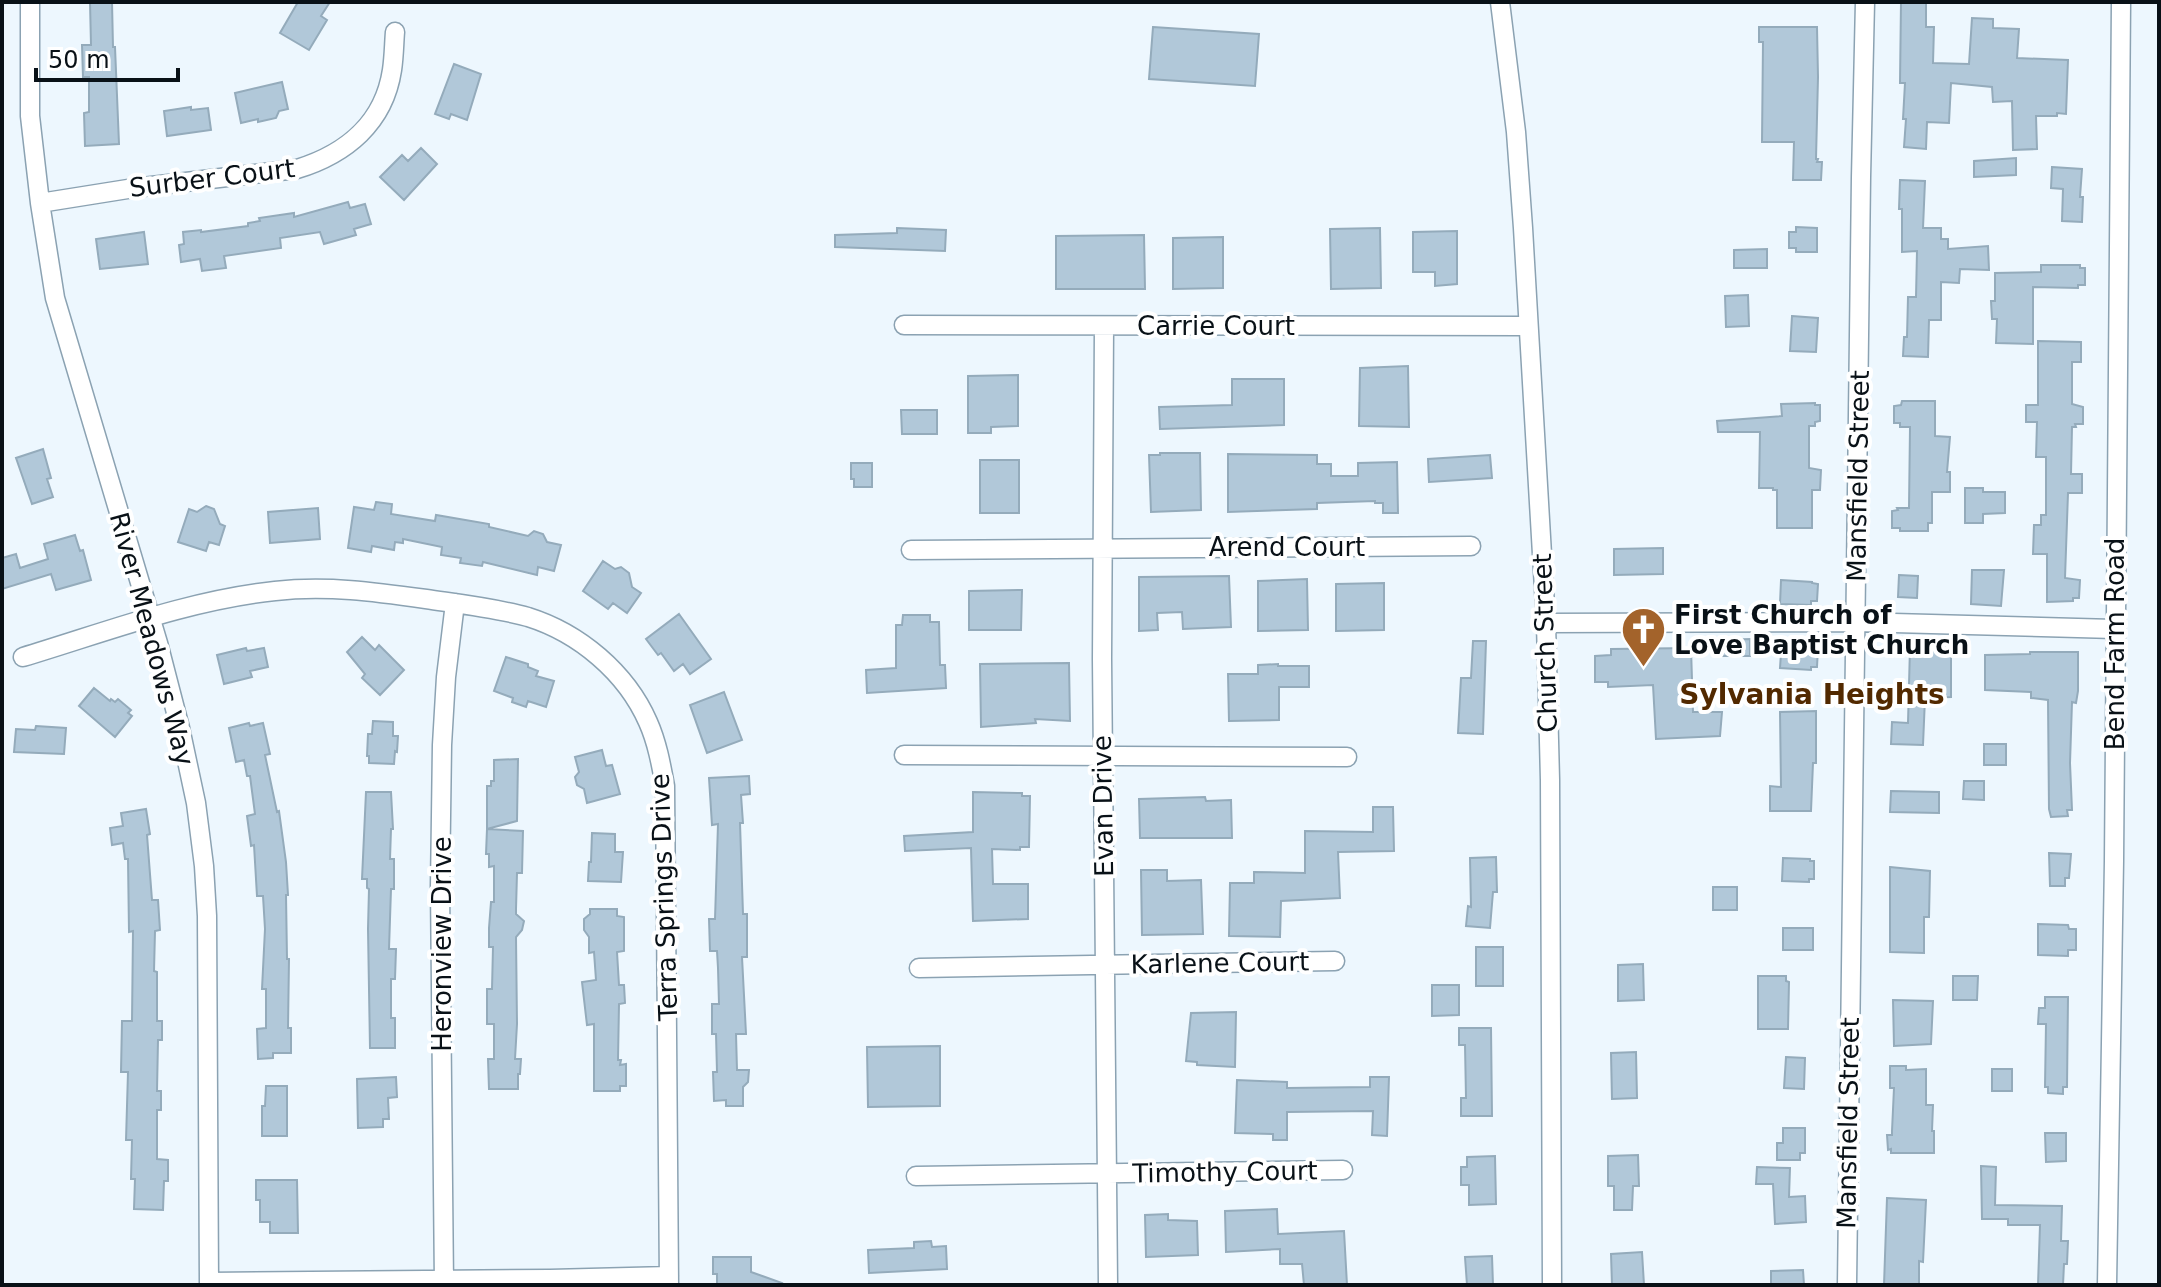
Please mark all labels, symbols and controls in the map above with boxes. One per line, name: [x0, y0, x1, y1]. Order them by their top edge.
scale bar: [36, 32, 178, 82]
text: 50 m: [48, 46, 110, 74]
street label: Surber Court: [128, 153, 296, 203]
street label: Carrie Court: [1137, 311, 1295, 341]
street label: Mansfield Street: [1841, 370, 1875, 582]
street label: River Meadows Way: [104, 509, 200, 769]
street label: Arend Court: [1209, 532, 1365, 562]
street label: Bend Farm Road: [2100, 538, 2130, 750]
street label: Church Street: [1527, 553, 1563, 733]
place label: First Church of Love Baptist Church: [1674, 600, 1969, 660]
church icon: First Church of Love Baptist Church: [1619, 606, 1667, 669]
district label: Sylvania Heights: [1679, 678, 1945, 711]
street label: Evan Drive: [1087, 735, 1119, 877]
street label: Terra Springs Drive: [645, 773, 683, 1022]
street label: Heronview Drive: [427, 836, 457, 1052]
street label: Karlene Court: [1130, 946, 1310, 980]
street label: Mansfield Street: [1831, 1017, 1865, 1229]
street label: Timothy Court: [1131, 1155, 1318, 1189]

